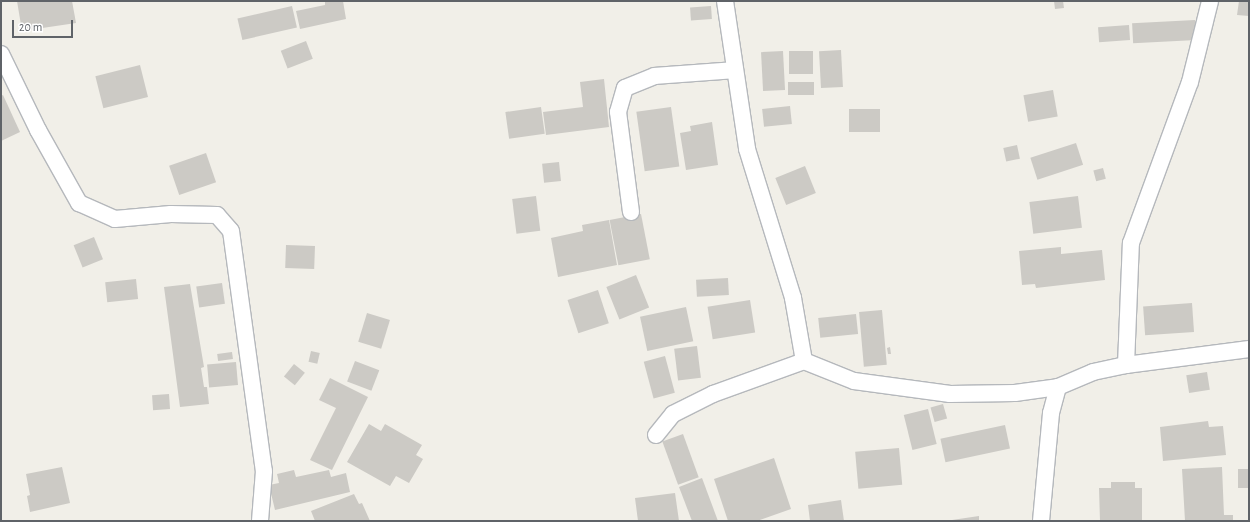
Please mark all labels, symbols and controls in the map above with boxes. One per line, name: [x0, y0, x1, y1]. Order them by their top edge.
scale bar: [14, 12, 75, 38]
text: 20 m: [19, 21, 42, 33]

